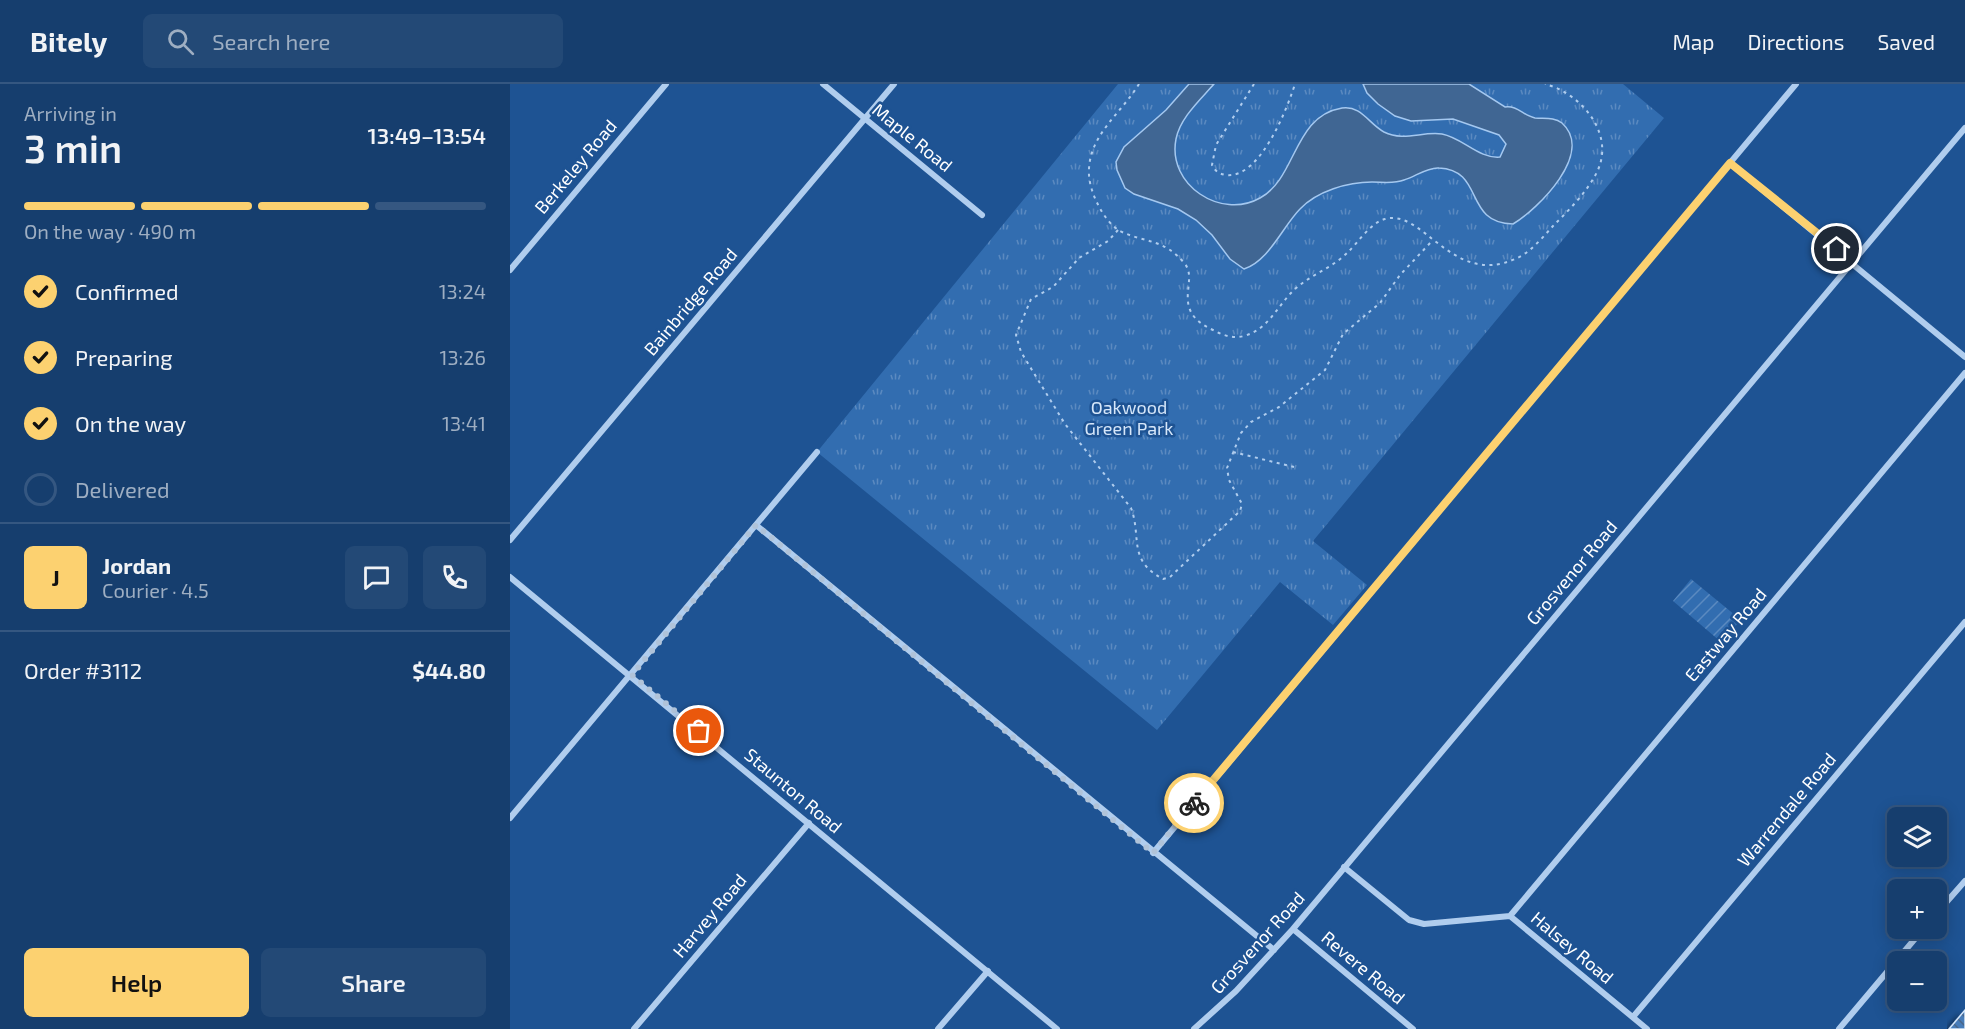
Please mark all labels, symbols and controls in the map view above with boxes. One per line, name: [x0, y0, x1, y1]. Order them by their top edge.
search box: [143, 14, 563, 68]
text: Bitely: [30, 24, 107, 58]
icon: search: [164, 25, 197, 58]
text: Search here: [212, 28, 330, 54]
text: Map: [1672, 29, 1715, 54]
text: Directions: [1748, 29, 1844, 54]
text: Saved: [1877, 29, 1935, 54]
street label: Maple Road: [868, 98, 957, 176]
text: Arriving in: [24, 101, 117, 125]
street label: Berkeley Road: [529, 115, 621, 218]
text: 13:49–13:54: [368, 122, 486, 148]
text: 3 min: [24, 124, 122, 171]
text: On the way · 490 m: [24, 219, 196, 243]
pin: [1811, 223, 1862, 274]
icon: home: [1820, 232, 1853, 265]
street label: Bainbridge Road: [639, 243, 742, 359]
icon: check: [24, 275, 57, 308]
text: Confirmed: [75, 278, 179, 304]
text: 13:24: [439, 279, 486, 303]
icon: check: [24, 341, 57, 374]
text: Preparing: [75, 344, 173, 370]
text: 13:26: [440, 345, 486, 369]
park label: Oakwood Green Park: [1085, 396, 1173, 439]
icon: check: [24, 407, 57, 440]
text: On the way: [75, 410, 186, 436]
text: 13:41: [442, 411, 486, 435]
text: Delivered: [75, 476, 170, 502]
street label: Grosvenor Road: [1521, 516, 1621, 629]
button: chat: [345, 546, 408, 609]
button: phone: [423, 546, 486, 609]
text: Jordan: [102, 552, 171, 578]
text: J: [51, 564, 60, 590]
text: Courier · 4.5: [102, 578, 209, 602]
street label: Eastway Road: [1680, 583, 1771, 686]
text: Order #3112: [24, 657, 142, 683]
text: $44.80: [412, 657, 486, 683]
pin: [673, 705, 724, 756]
icon: bag: [682, 714, 715, 747]
street label: Staunton Road: [740, 743, 847, 837]
street label: Warrendale Road: [1732, 748, 1840, 871]
courier: [1164, 773, 1224, 833]
icon: bike: [1178, 787, 1211, 820]
map controls: [1887, 807, 1947, 1011]
button: layers: [1887, 807, 1947, 867]
street label: Harvey Road: [668, 869, 751, 962]
button: +: [1887, 879, 1947, 939]
street label: Grosvenor Road: [1206, 887, 1309, 998]
street label: Halsey Road: [1527, 906, 1618, 988]
street label: Revere Road: [1318, 926, 1410, 1008]
button: Help: [24, 948, 249, 1017]
button: Share: [261, 948, 486, 1017]
button: −: [1887, 951, 1947, 1011]

